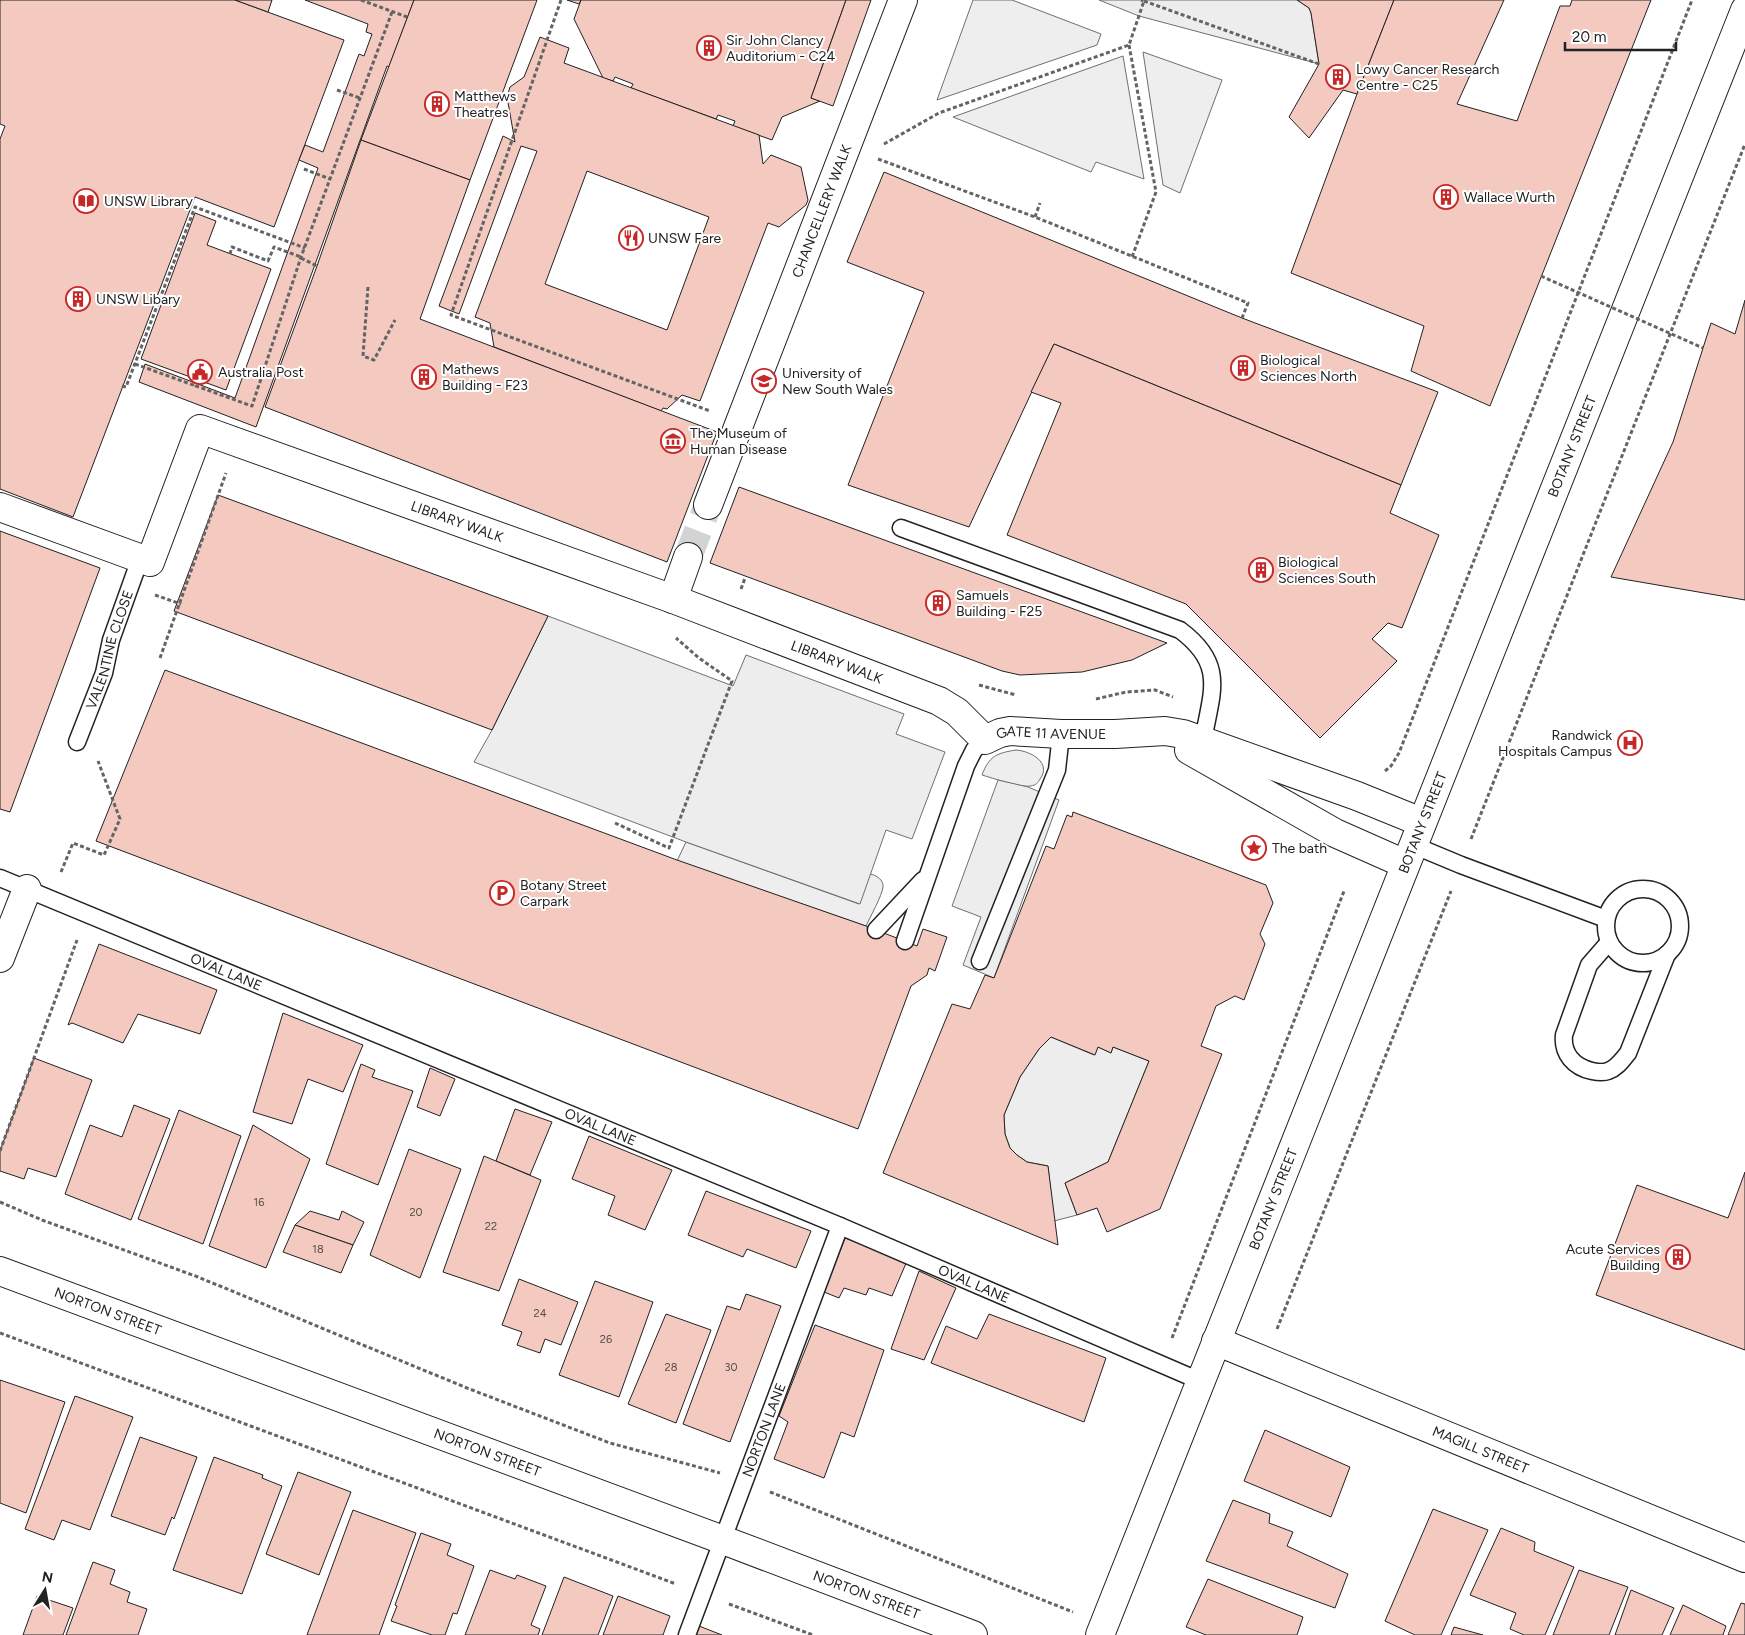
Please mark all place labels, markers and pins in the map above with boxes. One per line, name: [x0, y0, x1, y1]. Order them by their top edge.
place label: Sir John Clancy Auditorium - C24: [726, 32, 835, 65]
building icon: Sir John Clancy Auditorium - C24: [696, 35, 722, 61]
place label: Lowy Cancer Research Centre - C25: [1356, 61, 1499, 94]
building icon: Lowy Cancer Research Centre - C25: [1325, 64, 1351, 90]
place label: Matthews Theatres: [454, 88, 516, 121]
building icon: Matthews Theatres: [424, 91, 450, 117]
building icon: Wallace Wurth: [1433, 184, 1459, 210]
library icon: UNSW Library: [73, 188, 99, 214]
place label: Wallace Wurth: [1464, 189, 1555, 206]
place label: UNSW Library: [104, 193, 194, 210]
restaurant icon: UNSW Fare: [618, 225, 644, 251]
place label: UNSW Fare: [648, 230, 722, 247]
building icon: UNSW Libary: [65, 286, 91, 312]
place label: UNSW Libary: [96, 291, 181, 308]
place label: Biological Sciences North: [1260, 352, 1357, 385]
building icon: Biological Sciences North: [1230, 355, 1256, 381]
public building icon: Australia Post: [187, 359, 213, 385]
place label: Mathews Building - F23: [442, 361, 528, 394]
place label: Australia Post: [218, 364, 304, 381]
building icon: Mathews Building - F23: [411, 364, 437, 390]
place label: University of New South Wales: [782, 365, 893, 398]
school or university icon: University of New South Wales: [751, 368, 777, 394]
place label: The Museum of Human Disease: [690, 425, 788, 458]
museum icon: The Museum of Human Disease: [660, 428, 686, 454]
place label: Biological Sciences South: [1278, 554, 1376, 587]
building icon: Biological Sciences South: [1248, 557, 1274, 583]
place label: Samuels Building - F25: [956, 587, 1042, 620]
building icon: Samuels Building - F25: [925, 590, 951, 616]
place label: Randwick Hospitals Campus: [1498, 727, 1612, 760]
hospital icon: Randwick Hospitals Campus: [1617, 730, 1643, 756]
place icon: The bath: [1241, 835, 1267, 861]
place label: The bath: [1272, 840, 1327, 857]
place label: Botany Street Carpark: [520, 877, 607, 910]
parking icon: Botany Street Carpark: [489, 880, 515, 906]
place label: Acute Services Building: [1566, 1241, 1660, 1274]
building icon: Acute Services Building: [1665, 1244, 1691, 1270]

